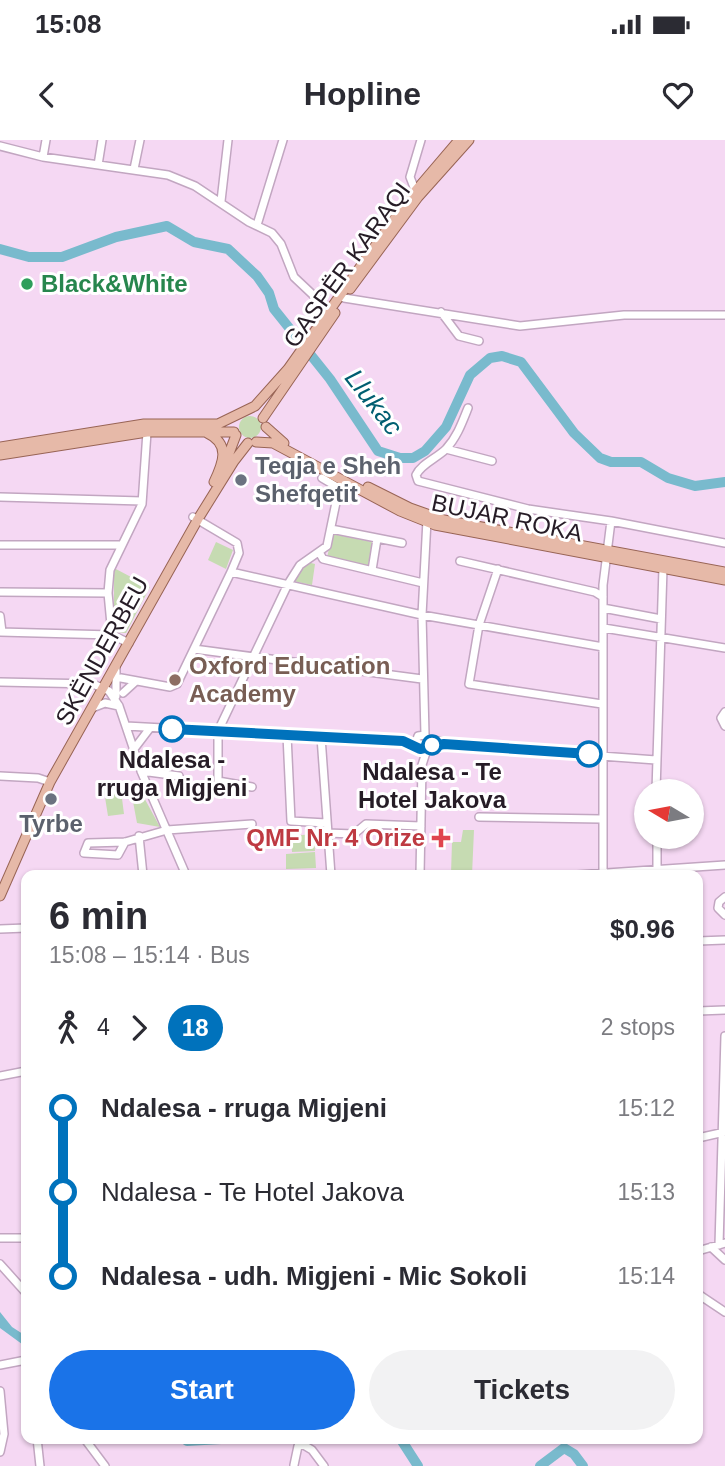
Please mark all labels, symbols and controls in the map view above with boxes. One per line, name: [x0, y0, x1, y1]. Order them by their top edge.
text: 15:08: [35, 9, 102, 39]
icon: back: [28, 76, 66, 114]
text: Hopline: [304, 76, 421, 112]
icon: heart: [659, 76, 697, 114]
street label: GASPËR KARAQI: [278, 177, 416, 352]
place label: Black&White: [41, 270, 188, 297]
marker: Black&White: [19, 276, 35, 292]
water label: Llukac: [339, 363, 409, 441]
place label: Teqja e Sheh Shefqetit: [255, 452, 401, 507]
marker: Teqja e Sheh Shefqetit: [233, 472, 249, 488]
street label: BUJAR ROKA: [429, 488, 585, 547]
street label: SKËNDERBEU: [50, 572, 153, 730]
place label: Oxford Education Academy: [189, 652, 390, 707]
marker: Oxford Education Academy: [167, 672, 183, 688]
marker: Ndalesa - rruga Migjeni: [159, 716, 185, 742]
marker: Ndalesa - Te Hotel Jakova: [422, 735, 442, 755]
unlabelled marker: [576, 741, 602, 767]
place label: Ndalesa - rruga Migjeni: [97, 746, 247, 801]
place label: Ndalesa - Te Hotel Jakova: [358, 758, 507, 813]
north arrow: [634, 779, 704, 849]
map controls: [634, 779, 704, 849]
marker: Tyrbe: [43, 791, 59, 807]
place label: Tyrbe: [19, 810, 83, 837]
place label: QMF Nr. 4 Orize: [246, 824, 425, 851]
marker: QMF Nr. 4 Orize: [431, 828, 451, 848]
text: 6 min: [49, 895, 148, 937]
text: $0.96: [610, 914, 675, 944]
text: 15:08 – 15:14 · Bus: [49, 942, 250, 968]
icon: walk: [49, 1009, 87, 1047]
icon: forward: [120, 1009, 158, 1047]
text: 4: [97, 1014, 110, 1040]
text: 18: [182, 1014, 209, 1041]
text: 2 stops: [601, 1014, 675, 1040]
text: Ndalesa - rruga Migjeni: [101, 1093, 387, 1123]
text: 15:12: [617, 1095, 675, 1121]
text: Ndalesa - Te Hotel Jakova: [101, 1177, 404, 1207]
text: 15:13: [617, 1179, 675, 1205]
text: Ndalesa - udh. Migjeni - Mic Sokoli: [101, 1261, 527, 1291]
text: 15:14: [617, 1263, 675, 1289]
button: Start: [49, 1350, 355, 1430]
button: Tickets: [369, 1350, 675, 1430]

